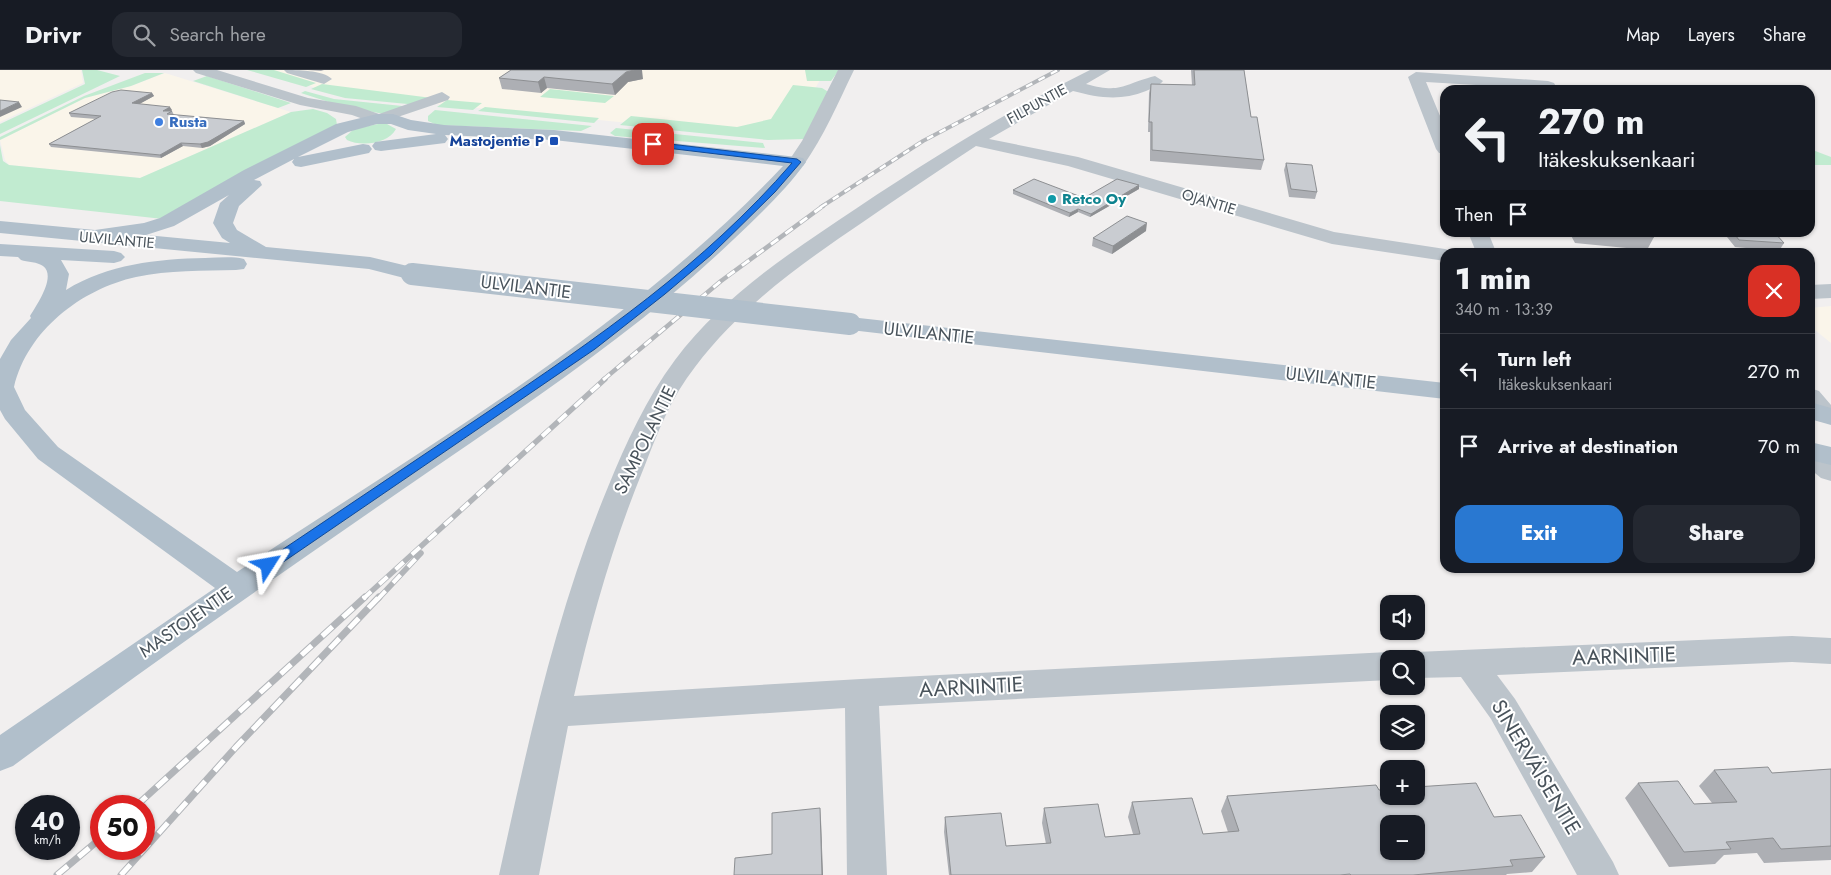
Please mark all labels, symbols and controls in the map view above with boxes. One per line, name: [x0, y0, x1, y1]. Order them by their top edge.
search box: [112, 12, 462, 57]
text: Drivr: [25, 17, 82, 52]
icon: search: [130, 21, 158, 49]
text: Search here: [170, 21, 266, 48]
text: Map: [1626, 22, 1660, 48]
text: Layers: [1688, 22, 1735, 48]
text: Share: [1763, 22, 1806, 48]
street label: FILPUNTIE: [1003, 78, 1071, 130]
text: 270 m: [1538, 97, 1644, 147]
icon: left: [1455, 105, 1520, 170]
place label: Rusta: [169, 111, 207, 133]
marker: Rusta: [153, 116, 165, 128]
pin: [632, 123, 674, 165]
place label: Mastojentie P: [449, 130, 544, 152]
icon: arrive: [639, 130, 667, 158]
marker: Mastojentie P: [548, 135, 560, 147]
text: Itäkeskuksenkaari: [1538, 143, 1695, 175]
street label: OJANTIE: [1179, 183, 1239, 221]
place label: Retco Oy: [1062, 188, 1126, 210]
marker: Retco Oy: [1046, 193, 1058, 205]
icon: arrive: [1504, 200, 1532, 228]
text: Then: [1455, 201, 1494, 228]
street label: ULVILANTIE: [78, 226, 156, 254]
text: 1 min: [1455, 257, 1531, 300]
button: close: [1748, 265, 1800, 317]
street label: ULVILANTIE: [479, 269, 573, 305]
text: 340 m · 13:39: [1455, 298, 1553, 321]
street label: ULVILANTIE: [882, 315, 976, 351]
text: Turn left: [1498, 346, 1571, 373]
icon: left: [1455, 357, 1483, 385]
text: 270 m: [1747, 358, 1800, 385]
street label: ULVILANTIE: [1284, 360, 1378, 396]
text: Itäkeskuksenkaari: [1498, 373, 1613, 396]
street label: SAMPOLANTIE: [608, 381, 682, 499]
icon: arrive: [1455, 432, 1483, 460]
text: Arrive at destination: [1498, 433, 1678, 460]
text: 70 m: [1758, 433, 1800, 460]
button: Exit: [1455, 505, 1623, 563]
button: Share: [1633, 505, 1800, 563]
position arrow: [241, 538, 293, 590]
street label: MASTOJENTIE: [134, 580, 238, 664]
map controls: [1380, 595, 1425, 860]
button: sound: [1380, 595, 1425, 640]
street label: AARNINTIE: [1571, 639, 1677, 673]
button: search: [1380, 650, 1425, 695]
street label: AARNINTIE: [918, 669, 1024, 705]
street label: SINERVÄISENTIE: [1484, 694, 1588, 840]
button: layers: [1380, 705, 1425, 750]
button: +: [1380, 760, 1425, 805]
speed limit sign: 50: [90, 795, 155, 860]
text: 40: [30, 803, 65, 839]
button: −: [1380, 815, 1425, 860]
text: km/h: [34, 831, 61, 849]

